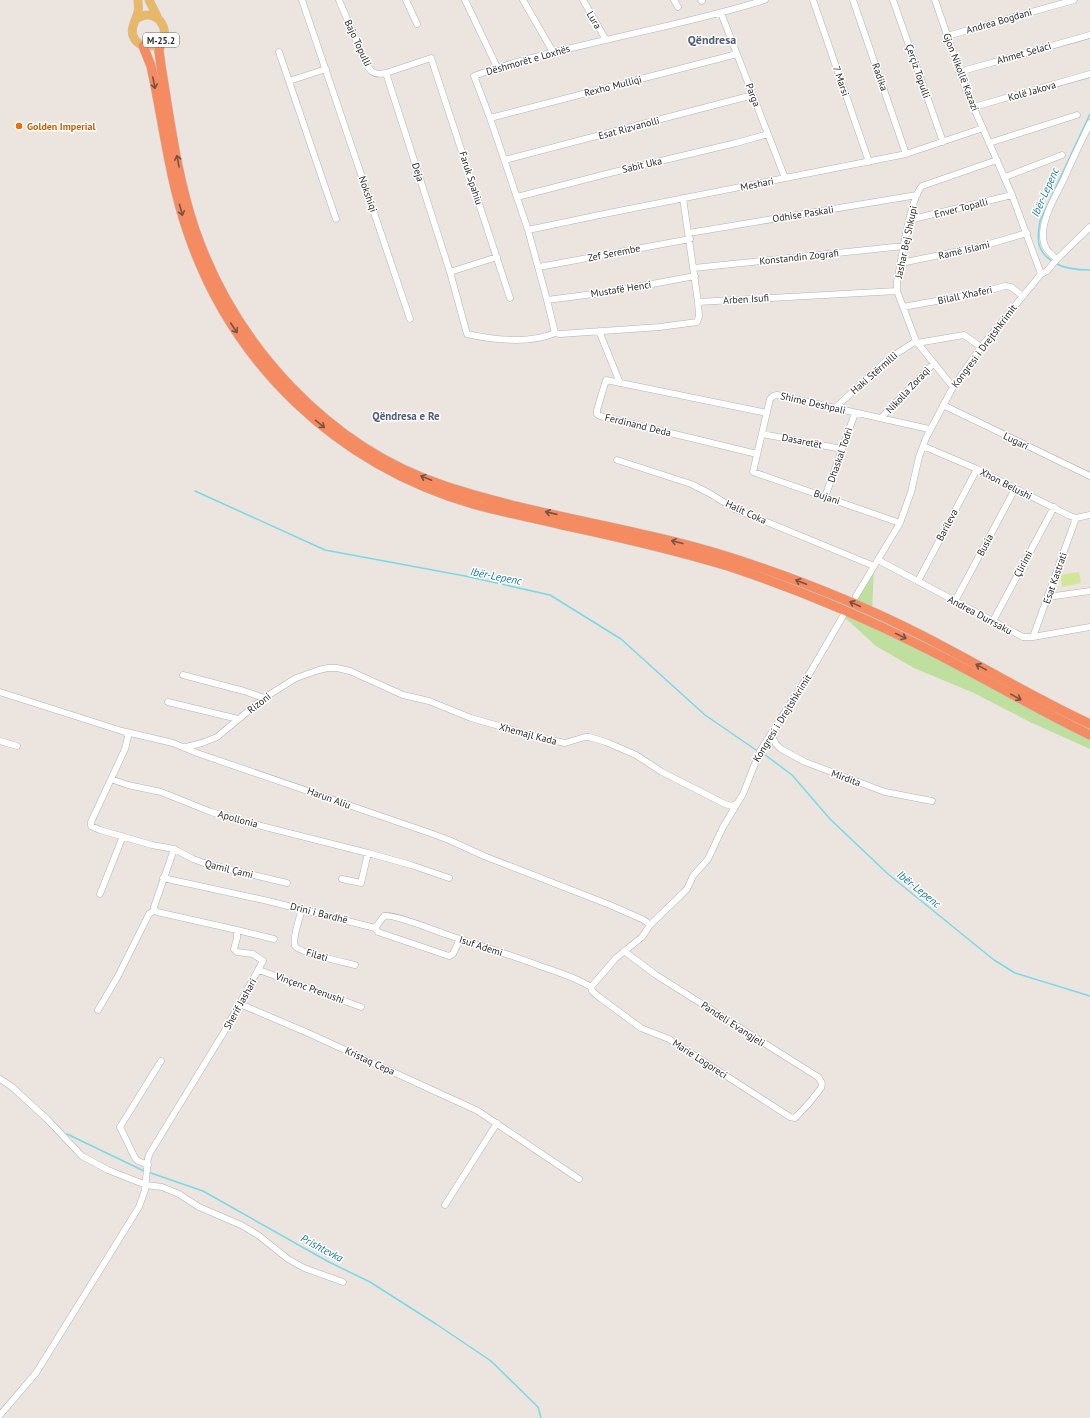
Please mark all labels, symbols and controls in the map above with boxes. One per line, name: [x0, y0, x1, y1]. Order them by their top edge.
street label: Andrea Bogdani: [965, 5, 1033, 37]
street label: Lura: [584, 9, 604, 31]
street label: Bajo Topulli: [342, 18, 374, 68]
street label: Gjon Nikollë Kazazi: [940, 31, 982, 113]
district label: Qëndresa: [688, 32, 736, 47]
road number: M-25.2: [143, 33, 179, 47]
street label: Ahmet Selaci: [995, 39, 1053, 67]
street label: Dëshmorët e Loxhës: [485, 42, 571, 78]
street label: Çerçiz Topulli: [903, 42, 933, 100]
street label: Radika: [869, 61, 891, 93]
street label: 7 Marsi: [830, 64, 852, 98]
street label: Rexho Mulliqi: [583, 73, 643, 99]
one-way arrow: [151, 76, 159, 89]
street label: Kolë Jakova: [1007, 78, 1057, 104]
street label: Parga: [743, 81, 763, 109]
street label: Esat Rizvanolli: [597, 114, 661, 142]
place label: Golden Imperial: [27, 120, 95, 133]
marker: Golden Imperial: [14, 121, 24, 131]
street label: Faruk Spahiu: [456, 150, 486, 206]
street label: Sabit Uka: [621, 154, 663, 176]
one-way arrow: [173, 155, 181, 168]
street label: Deja: [409, 161, 427, 183]
water label: Ibër-Lepenc: [1028, 165, 1062, 219]
street label: Nokshiqi: [356, 174, 380, 214]
street label: Meshari: [739, 174, 775, 194]
street label: Enver Topalli: [933, 195, 989, 221]
one-way arrow: [177, 203, 185, 216]
street label: Odhise Paskali: [771, 203, 835, 225]
street label: Jashar Bej Shkupi: [892, 205, 920, 280]
street label: Ramë Islami: [937, 238, 991, 262]
street label: Zef Serembe: [587, 242, 641, 264]
street label: Konstandin Zografi: [759, 246, 839, 268]
street label: Mustafë Henci: [590, 278, 652, 300]
street label: Bilall Xhaferi: [937, 283, 993, 307]
street label: Arben Isufi: [723, 291, 769, 307]
street label: Kongresi i Drejtshkrimit: [948, 301, 1020, 390]
one-way arrow: [230, 322, 238, 334]
street label: Haki Stërmilli: [848, 349, 900, 397]
street label: Nikolla Zoraqi: [883, 364, 933, 416]
street label: Shime Deshpali: [779, 389, 847, 417]
district label: Qëndresa e Re: [372, 409, 440, 423]
street label: Ferdinand Deda: [604, 411, 672, 439]
one-way arrow: [315, 420, 326, 429]
street label: Dhaskal Todri: [825, 426, 855, 484]
street label: Lugari: [1001, 429, 1031, 453]
street label: Dasaretët: [781, 431, 824, 451]
street label: Xhon Belushi: [978, 465, 1034, 503]
one-way arrow: [420, 474, 432, 481]
street label: Bujani: [812, 486, 842, 508]
street label: Halit Coka: [723, 497, 769, 527]
street label: Barileva: [933, 507, 961, 543]
one-way arrow: [545, 508, 558, 516]
street label: Busia: [974, 532, 996, 558]
one-way arrow: [671, 538, 684, 546]
street label: Çlirimi: [1011, 548, 1035, 580]
street label: Esat Kastrati: [1040, 551, 1070, 605]
water label: Ibër-Lepenc: [469, 564, 523, 588]
one-way arrow: [795, 578, 807, 586]
street label: Andrea Durrsaku: [946, 593, 1014, 637]
one-way arrow: [849, 600, 861, 607]
one-way arrow: [895, 633, 907, 640]
one-way arrow: [975, 663, 987, 670]
street label: Kongresi i Drejtshkrimit: [750, 671, 815, 764]
street label: Rizoni: [245, 690, 273, 716]
one-way arrow: [1010, 693, 1022, 701]
street label: Xhemajl Kada: [498, 720, 558, 748]
street label: Mirdita: [829, 767, 863, 789]
street label: Harun Aliu: [306, 784, 352, 812]
street label: Apollonia: [217, 807, 259, 831]
street label: Qamil Çami: [203, 857, 255, 881]
water label: Ibër-Lepenc: [894, 867, 944, 911]
street label: Drini i Bardhë: [289, 900, 349, 926]
street label: Isuf Ademi: [458, 933, 504, 959]
street label: Filati: [305, 946, 329, 964]
street label: Vinçenc Prenushi: [273, 969, 346, 1007]
street label: Sherif Jashari: [221, 976, 259, 1032]
street label: Pandeli Evangjeli: [699, 998, 767, 1050]
street label: Marie Logoreci: [670, 1036, 730, 1082]
street label: Kristaq Cepa: [343, 1044, 397, 1078]
water label: Prishtevka: [298, 1231, 346, 1265]

